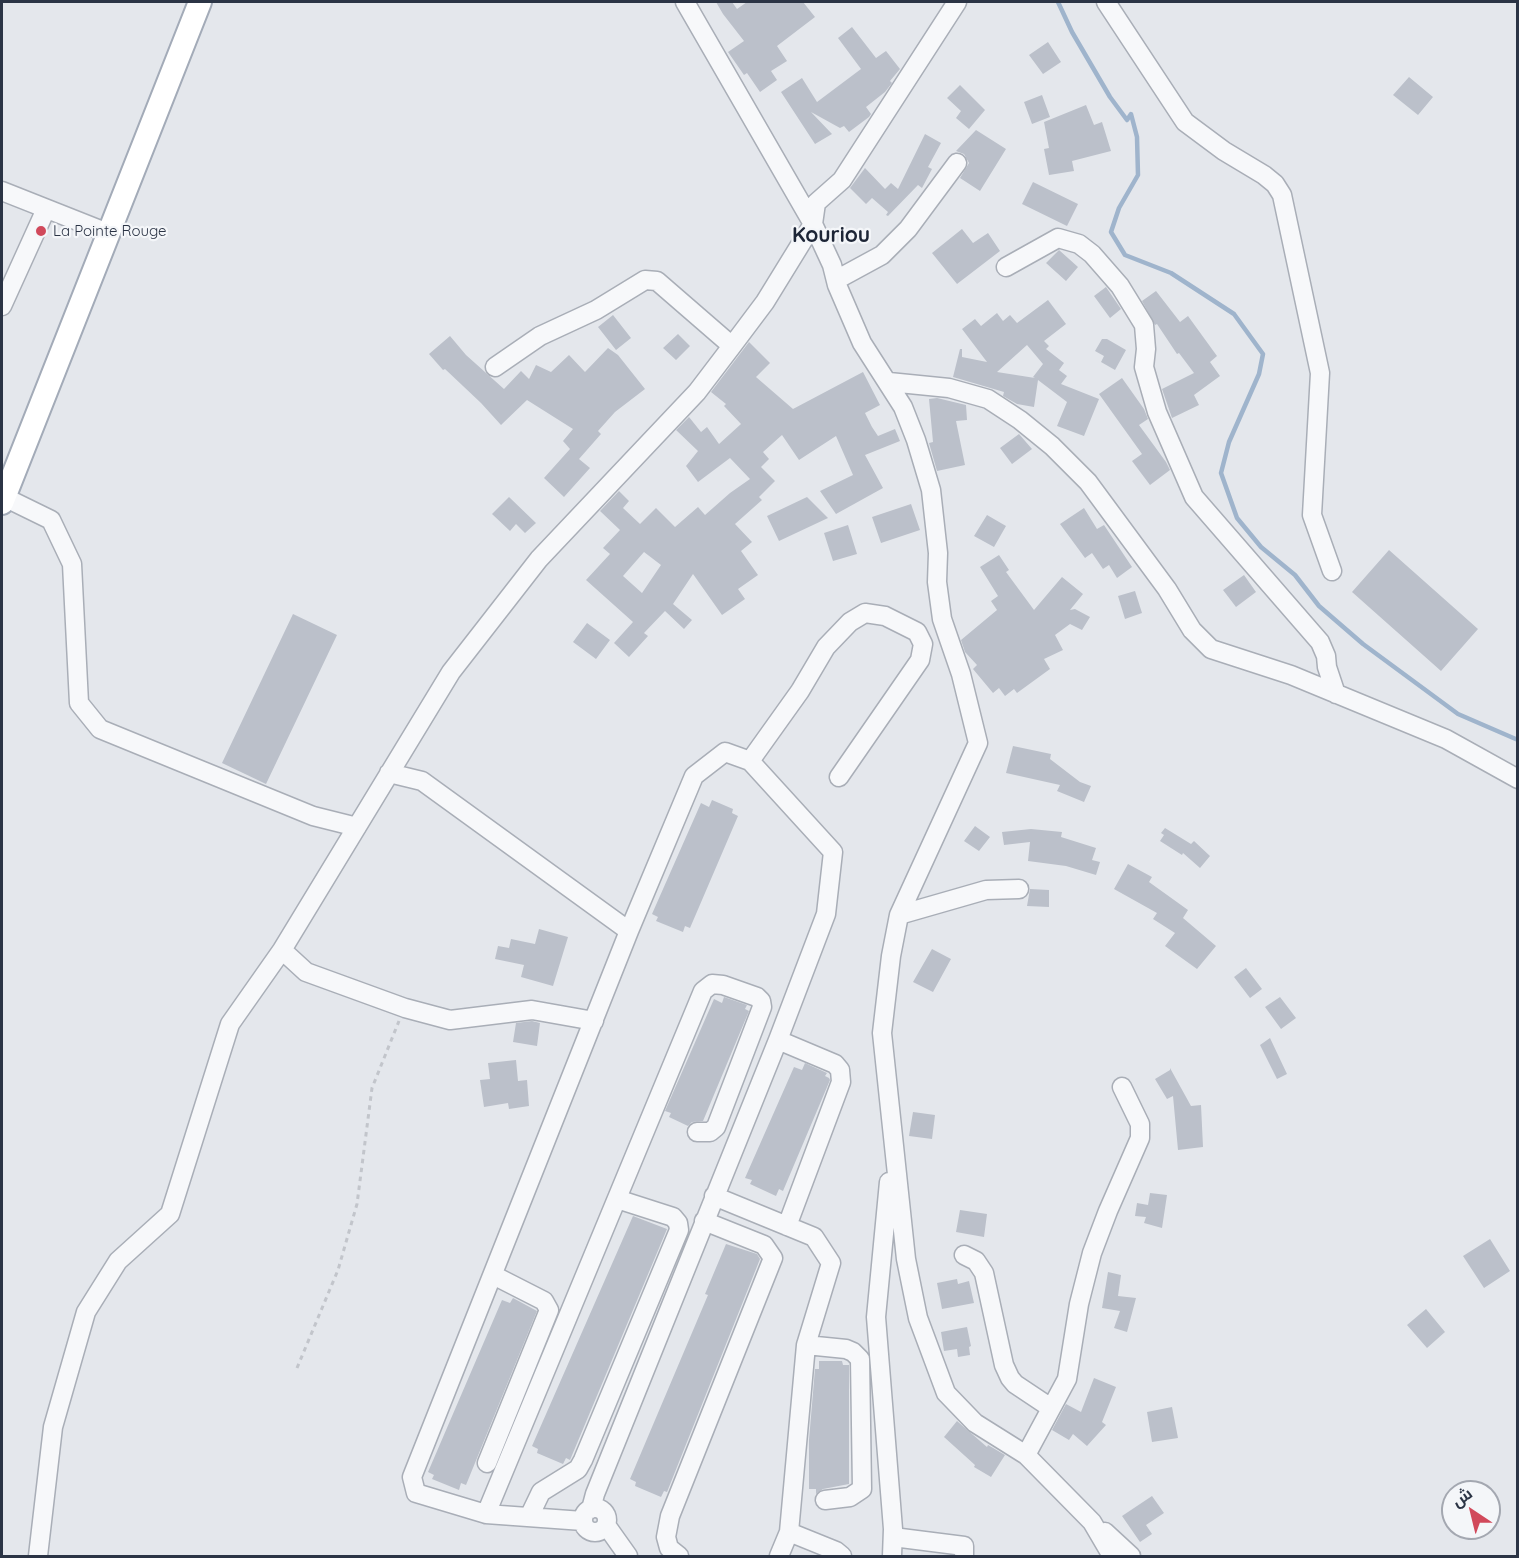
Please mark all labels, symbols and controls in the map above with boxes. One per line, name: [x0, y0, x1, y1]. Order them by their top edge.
place label: La Pointe Rouge: [53, 222, 166, 240]
district label: Kouriou: [792, 223, 870, 249]
marker: La Pointe Rouge: [34, 224, 48, 238]
north arrow: [1441, 1480, 1501, 1540]
text: ش: [1448, 1483, 1476, 1511]

